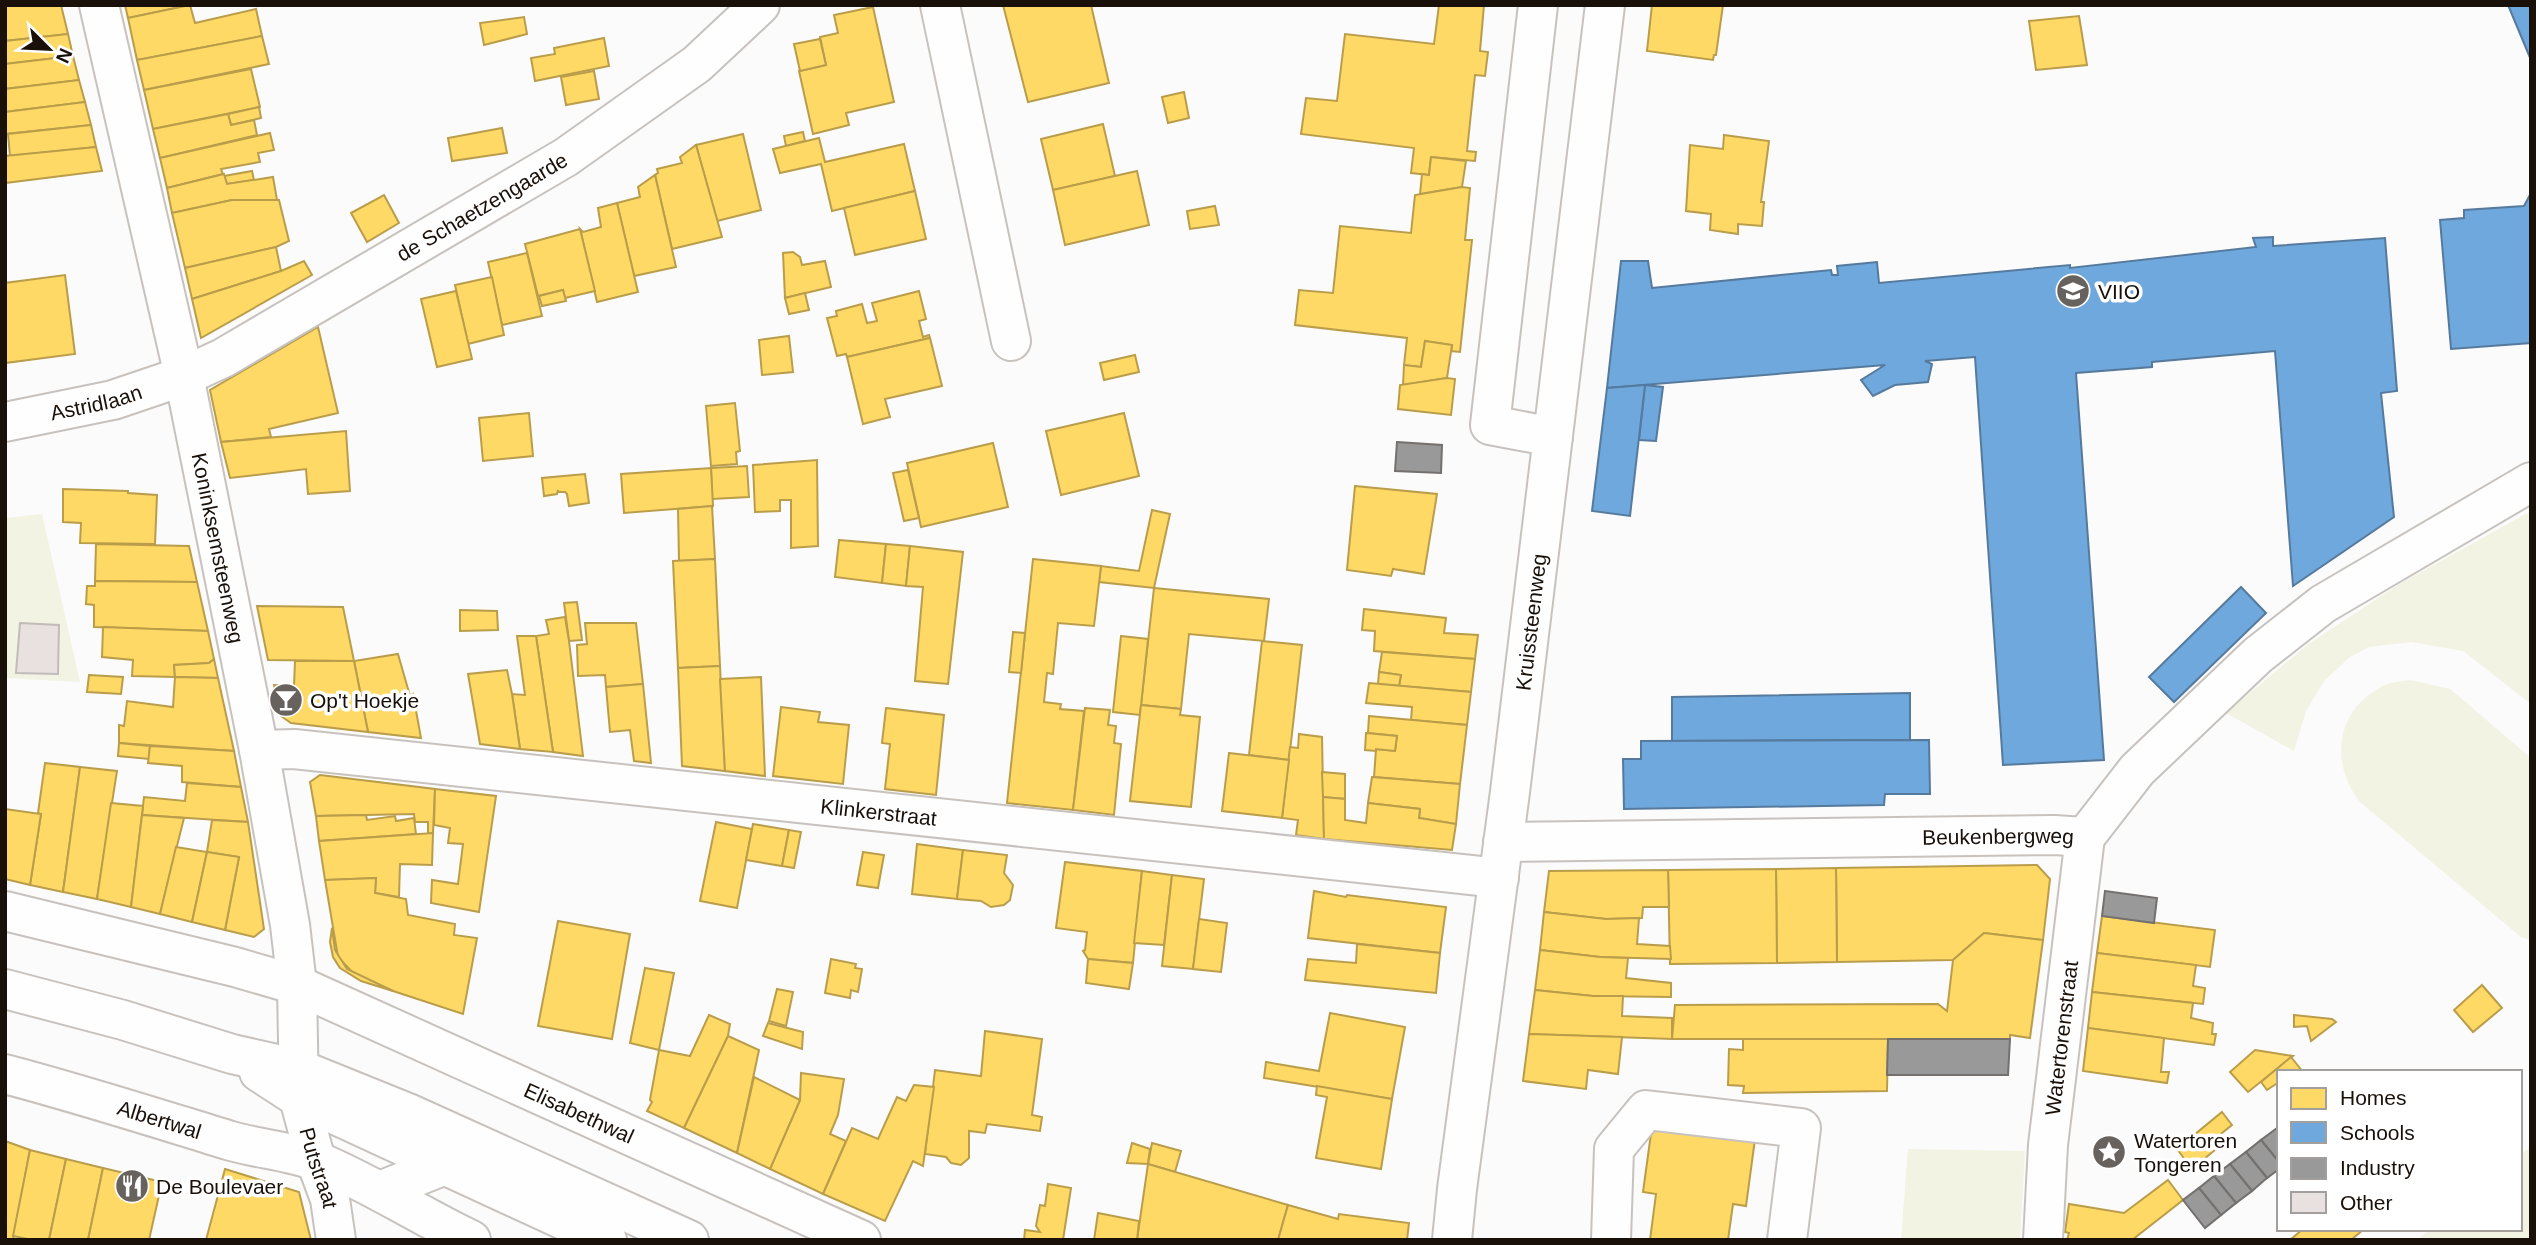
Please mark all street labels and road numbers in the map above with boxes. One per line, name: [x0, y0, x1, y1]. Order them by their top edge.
street label: de Schaetzengaarde: [392, 147, 571, 265]
street label: Astridlaan: [48, 380, 145, 424]
street label: Koninksemsteenweg: [188, 451, 249, 645]
street label: Kruissteenweg: [1511, 552, 1550, 692]
street label: Klinkerstraat: [819, 794, 938, 829]
street label: Beukenbergweg: [1922, 823, 2075, 848]
street label: Watertorenstraat: [2040, 959, 2082, 1117]
street label: Elisabethwal: [521, 1078, 638, 1147]
street label: Albertwal: [115, 1095, 204, 1143]
street label: Putstraat: [296, 1125, 343, 1210]

